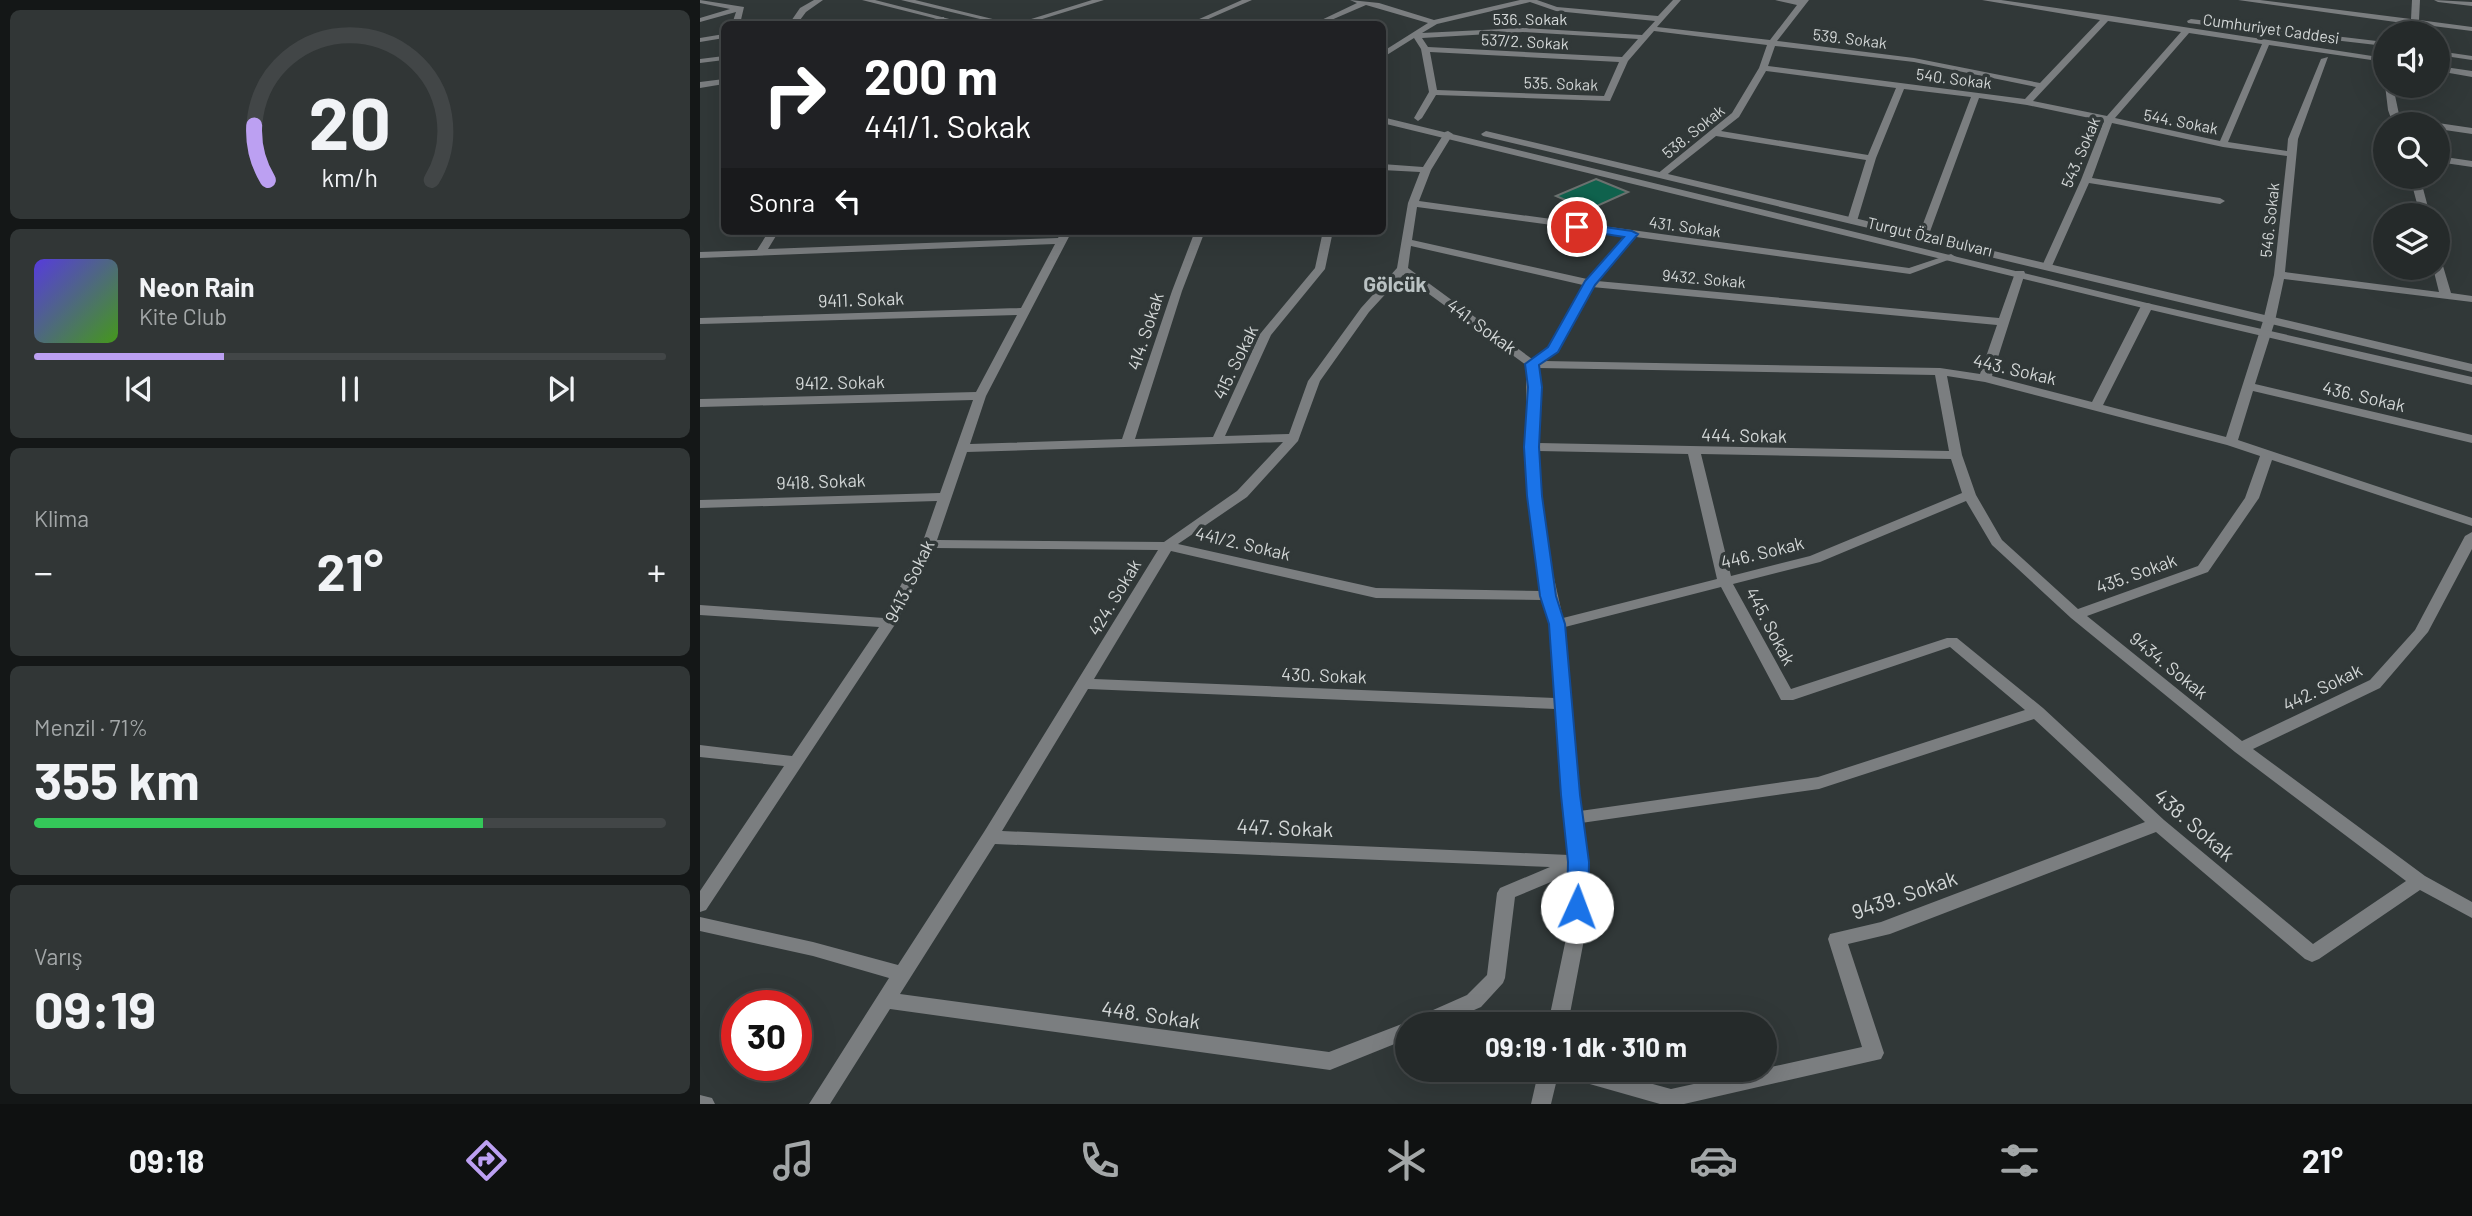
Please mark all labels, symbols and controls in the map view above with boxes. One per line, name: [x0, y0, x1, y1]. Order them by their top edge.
street label: 536. Sokak: [1493, 9, 1567, 28]
street label: Cumhuriyet Caddesi: [2202, 9, 2340, 47]
map controls: [2373, 21, 2450, 280]
button: sound: [2373, 21, 2450, 98]
street label: 539. Sokak: [1812, 24, 1888, 52]
street label: 537/2. Sokak: [1481, 29, 1569, 53]
text: 200 m: [864, 46, 998, 105]
icon: right: [749, 49, 840, 140]
street label: 540. Sokak: [1915, 64, 1993, 92]
street label: 535. Sokak: [1523, 72, 1599, 94]
text: 20: [309, 78, 391, 166]
street label: 538. Sokak: [1658, 100, 1728, 162]
street label: 544. Sokak: [2142, 104, 2220, 138]
text: 441/1. Sokak: [864, 106, 1031, 144]
button: search: [2373, 112, 2450, 189]
street label: 543. Sokak: [2057, 114, 2103, 190]
text: km/h: [322, 162, 378, 192]
icon: left: [829, 182, 867, 220]
street label: 546. Sokak: [2256, 182, 2282, 258]
text: Sonra: [749, 186, 815, 217]
pin: [1547, 197, 1607, 257]
button: layers: [2373, 203, 2450, 280]
icon: arrive: [1558, 208, 1596, 246]
street label: 431. Sokak: [1648, 212, 1722, 240]
street label: Turgut Özal Bulvarı: [1866, 212, 1994, 260]
street label: 9432. Sokak: [1661, 265, 1747, 291]
text: Neon Rain: [139, 271, 254, 302]
district label: Gölcük: [1363, 271, 1427, 296]
street label: 9411. Sokak: [817, 287, 905, 311]
street label: 414. Sokak: [1122, 289, 1168, 373]
street label: 441. Sokak: [1443, 293, 1521, 359]
text: Kite Club: [139, 302, 227, 330]
street label: 415. Sokak: [1208, 321, 1262, 403]
street label: 443. Sokak: [1971, 349, 2059, 389]
icon: previous: [120, 370, 158, 408]
icon: pause: [331, 370, 369, 408]
icon: next: [542, 370, 580, 408]
street label: 9412. Sokak: [795, 370, 885, 394]
street label: 436. Sokak: [2320, 376, 2408, 416]
street label: 444. Sokak: [1701, 423, 1787, 447]
street label: 9418. Sokak: [776, 468, 866, 494]
text: Klima: [34, 504, 89, 532]
street label: 441/2. Sokak: [1193, 521, 1293, 565]
street label: 446. Sokak: [1718, 531, 1806, 573]
street label: 9413. Sokak: [880, 536, 938, 626]
text: 21°: [317, 539, 383, 601]
text: −: [34, 548, 53, 594]
text: +: [647, 548, 666, 594]
street label: 435. Sokak: [2093, 548, 2179, 598]
street label: 424. Sokak: [1083, 555, 1145, 639]
street label: 445. Sokak: [1741, 583, 1801, 669]
street label: 9434. Sokak: [2125, 627, 2213, 703]
street label: 442. Sokak: [2279, 658, 2365, 716]
street label: 430. Sokak: [1281, 663, 1367, 687]
text: Menzil · 71%: [34, 713, 148, 741]
text: 355 km: [34, 748, 200, 810]
street label: 438. Sokak: [2150, 782, 2240, 866]
street label: 447. Sokak: [1236, 813, 1334, 841]
street label: 9439. Sokak: [1848, 864, 1960, 924]
position arrow: [1540, 870, 1614, 944]
text: Varış: [34, 942, 83, 970]
text: 09:19: [34, 977, 156, 1039]
speed limit sign: 30: [721, 990, 812, 1081]
street label: 448. Sokak: [1100, 995, 1202, 1033]
text: 09:19 · 1 dk · 310 m: [1485, 1031, 1687, 1062]
icon: directions: [462, 1136, 511, 1185]
icon: music: [769, 1136, 818, 1185]
icon: phone: [1075, 1136, 1124, 1185]
icon: climate: [1382, 1136, 1431, 1185]
icon: car: [1689, 1136, 1738, 1185]
icon: filters: [1995, 1136, 2044, 1185]
text: 09:18: [129, 1141, 204, 1179]
text: 21°: [2302, 1141, 2343, 1179]

